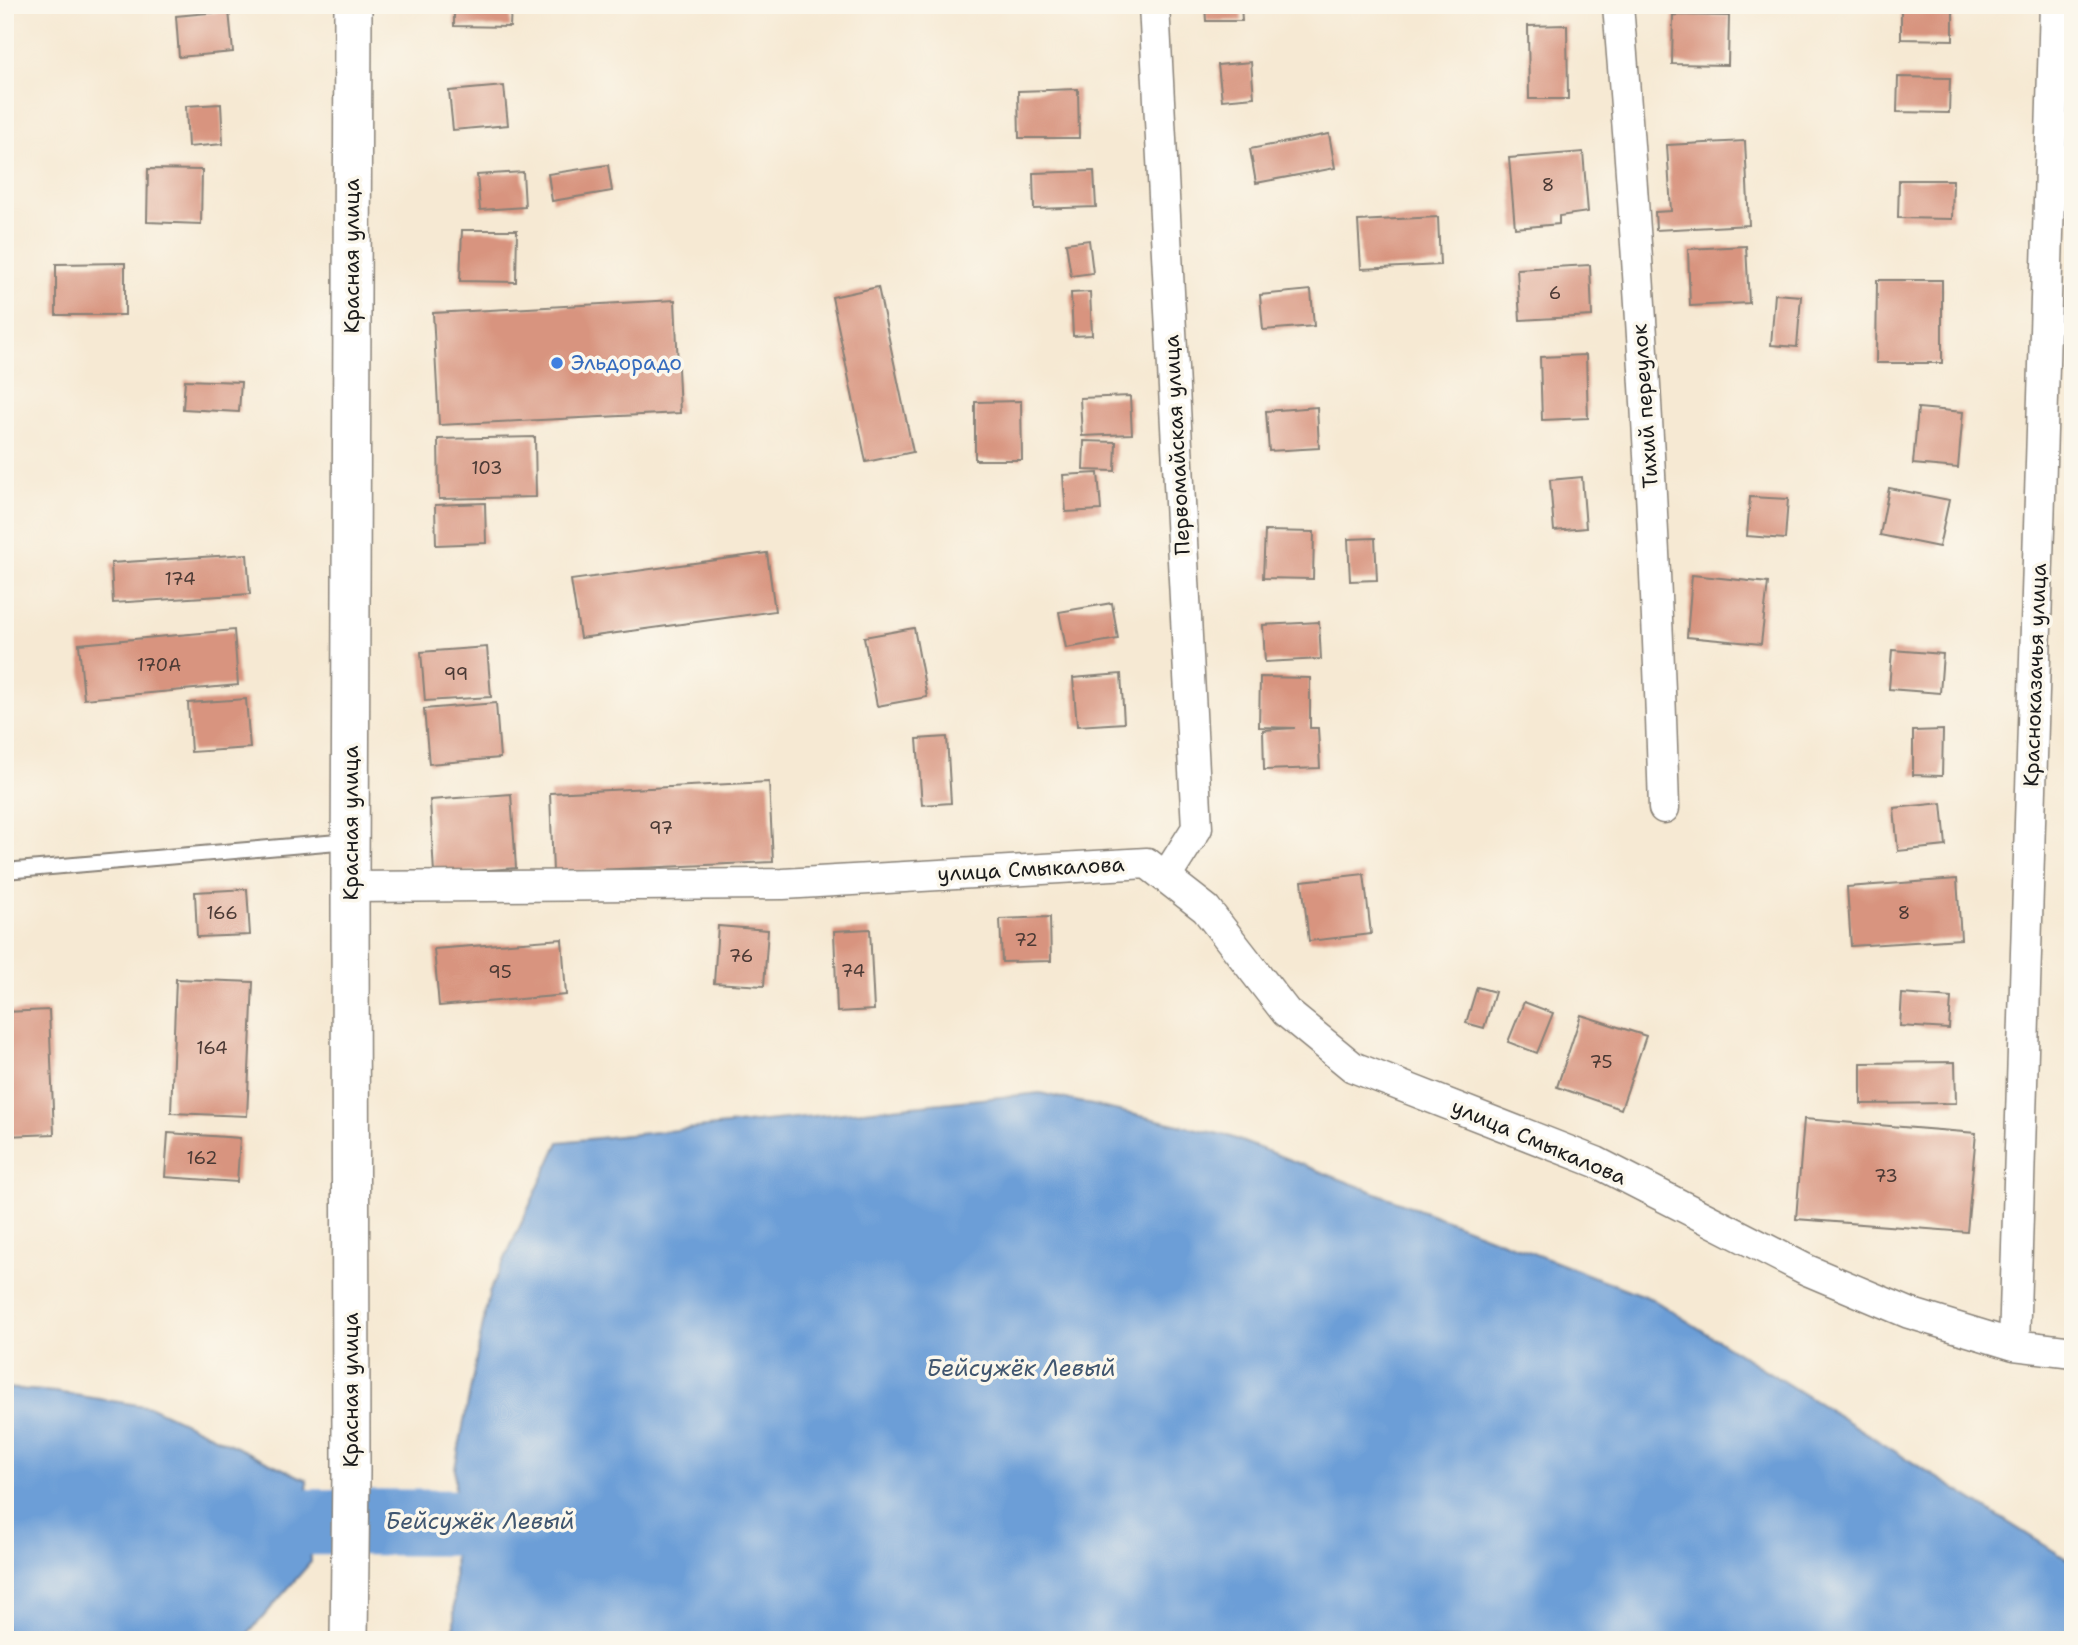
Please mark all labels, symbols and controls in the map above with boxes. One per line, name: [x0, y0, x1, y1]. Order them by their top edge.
house number: 8: [1542, 173, 1554, 197]
street label: Красная улица: [338, 178, 366, 334]
house number: 6: [1549, 281, 1561, 305]
street label: Тихий переулок: [1625, 323, 1665, 489]
street label: Первомайская улица: [1157, 334, 1197, 556]
place label: Эльдорадо: [571, 349, 682, 377]
marker: Эльдорадо: [549, 355, 565, 371]
house number: 103: [471, 456, 503, 480]
street label: Красноказачья улица: [2017, 563, 2053, 787]
house number: 174: [165, 567, 195, 591]
house number: 170А: [137, 653, 181, 677]
house number: 99: [444, 662, 468, 686]
street label: Красная улица: [337, 745, 365, 901]
house number: 97: [649, 816, 673, 840]
street label: улица Смыкалова: [937, 850, 1125, 888]
house number: 166: [206, 901, 238, 925]
house number: 8: [1898, 901, 1910, 925]
house number: 72: [1014, 928, 1038, 952]
house number: 76: [729, 944, 753, 968]
house number: 74: [841, 959, 865, 983]
house number: 95: [488, 960, 512, 984]
house number: 164: [196, 1036, 228, 1060]
house number: 75: [1590, 1050, 1612, 1074]
street label: улица Смыкалова: [1447, 1093, 1631, 1191]
house number: 162: [187, 1146, 217, 1170]
house number: 73: [1874, 1164, 1898, 1188]
street label: Красная улица: [337, 1312, 365, 1468]
water label: Бейсужёк Левый: [926, 1353, 1116, 1383]
water label: Бейсужёк Левый: [385, 1506, 575, 1536]

